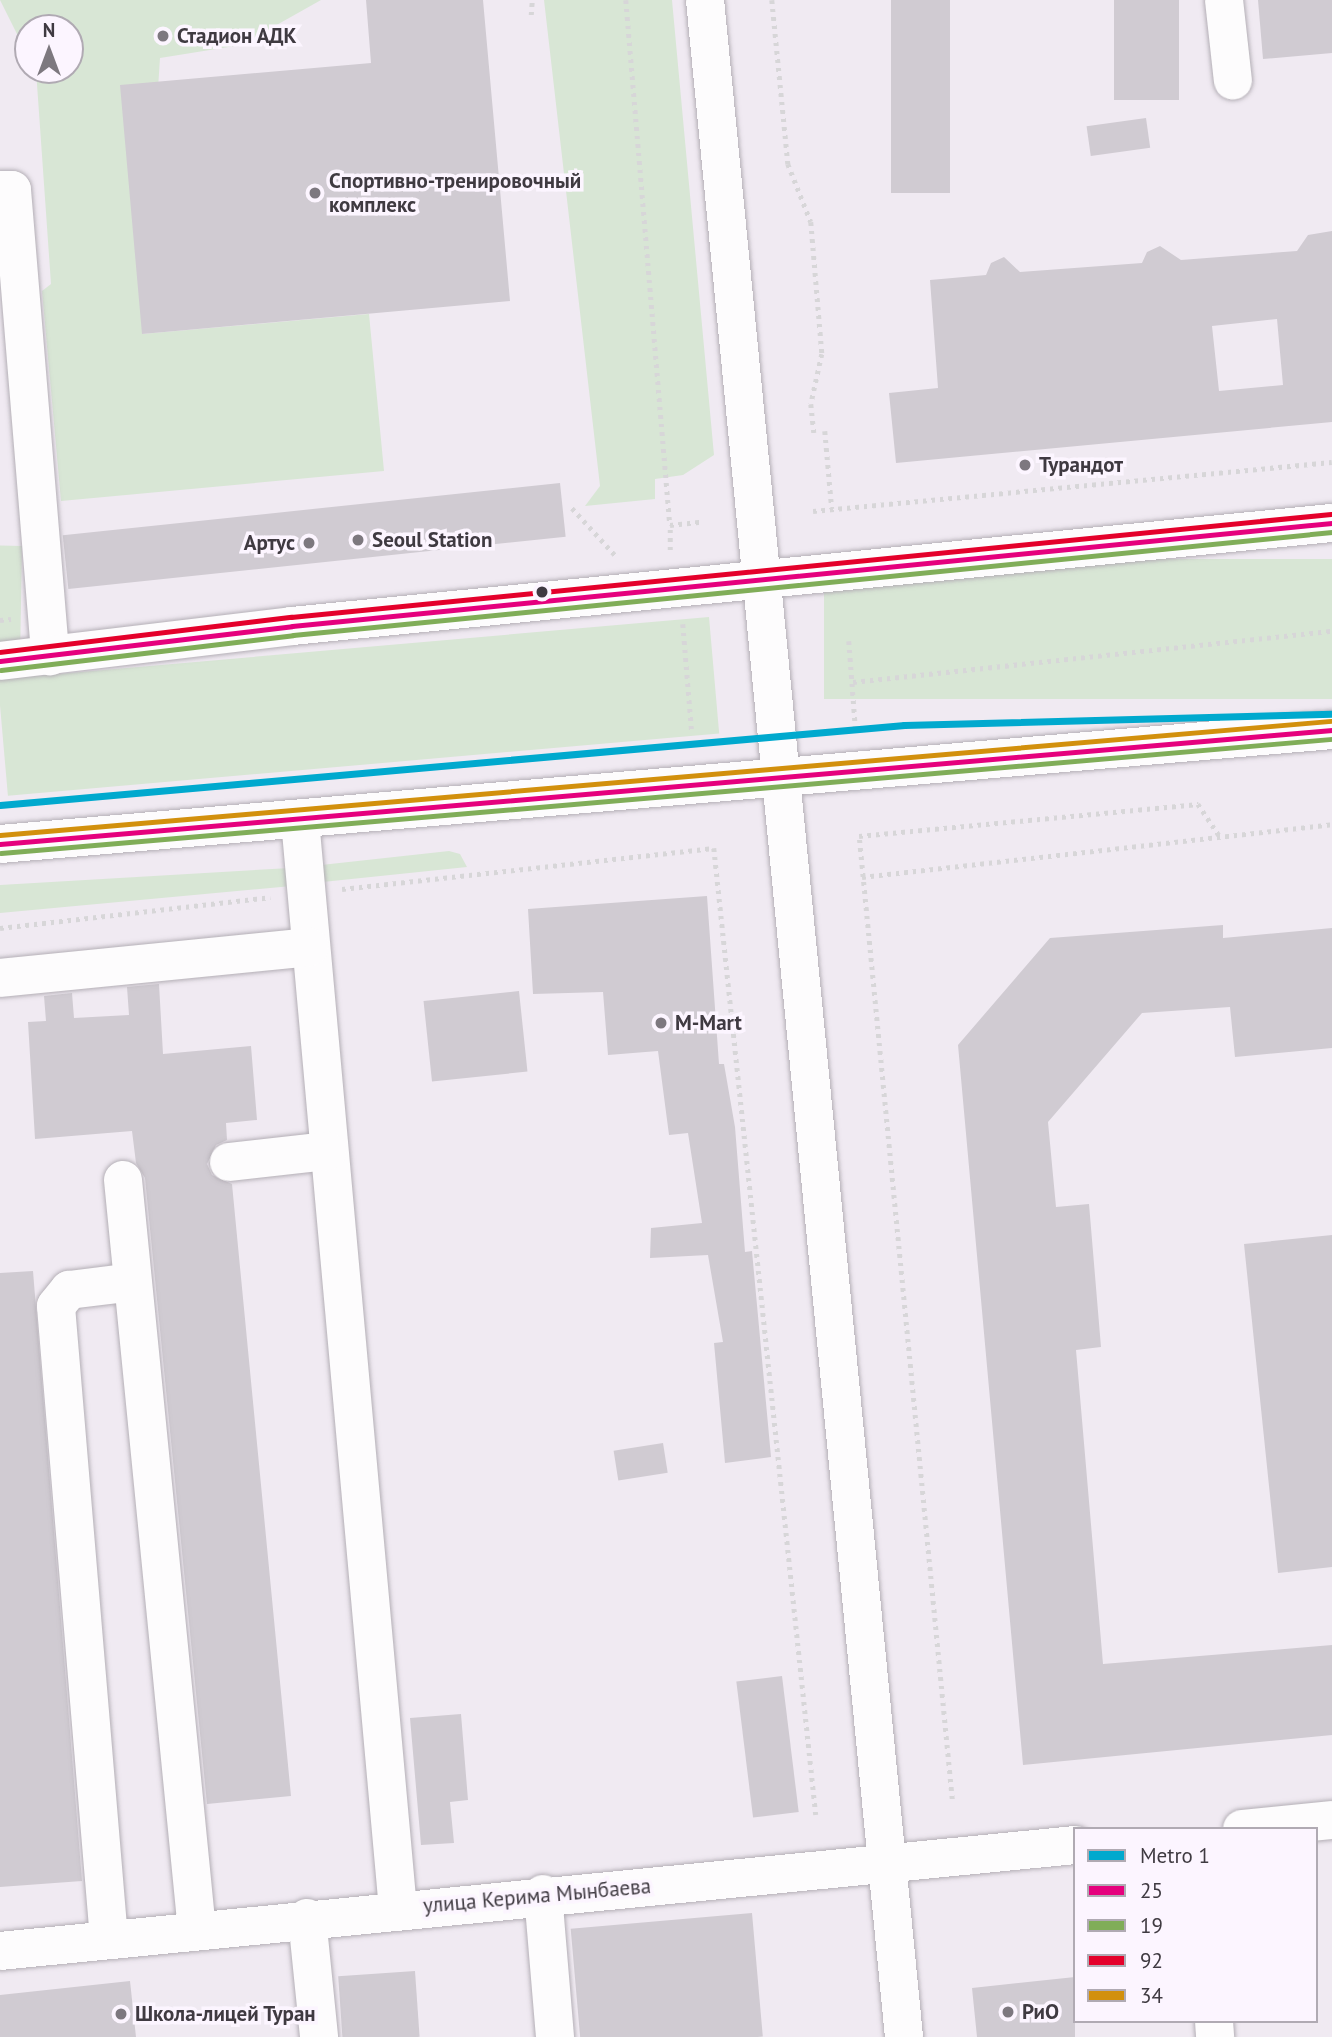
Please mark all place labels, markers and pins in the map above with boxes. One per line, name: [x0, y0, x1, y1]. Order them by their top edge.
place label: Стадион АДК: [177, 23, 297, 49]
marker: Стадион АДК: [155, 28, 171, 44]
place label: Спортивно-тренировочный комплекс: [329, 168, 581, 218]
marker: Спортивно-тренировочный комплекс: [307, 185, 323, 201]
place label: Турандот: [1039, 452, 1123, 478]
marker: Турандот: [1017, 457, 1033, 473]
place label: Seoul Station: [372, 527, 492, 553]
place label: Артус: [244, 530, 295, 556]
marker: Seoul Station: [350, 532, 366, 548]
marker: Артус: [301, 535, 317, 551]
unlabelled marker: [535, 585, 549, 599]
place label: M-Mart: [675, 1010, 742, 1036]
marker: M-Mart: [653, 1015, 669, 1031]
place label: РиО: [1022, 1999, 1059, 2025]
place label: Школа-лицей Туран: [135, 2001, 316, 2027]
marker: РиО: [1000, 2004, 1016, 2020]
marker: Школа-лицей Туран: [113, 2006, 129, 2022]

